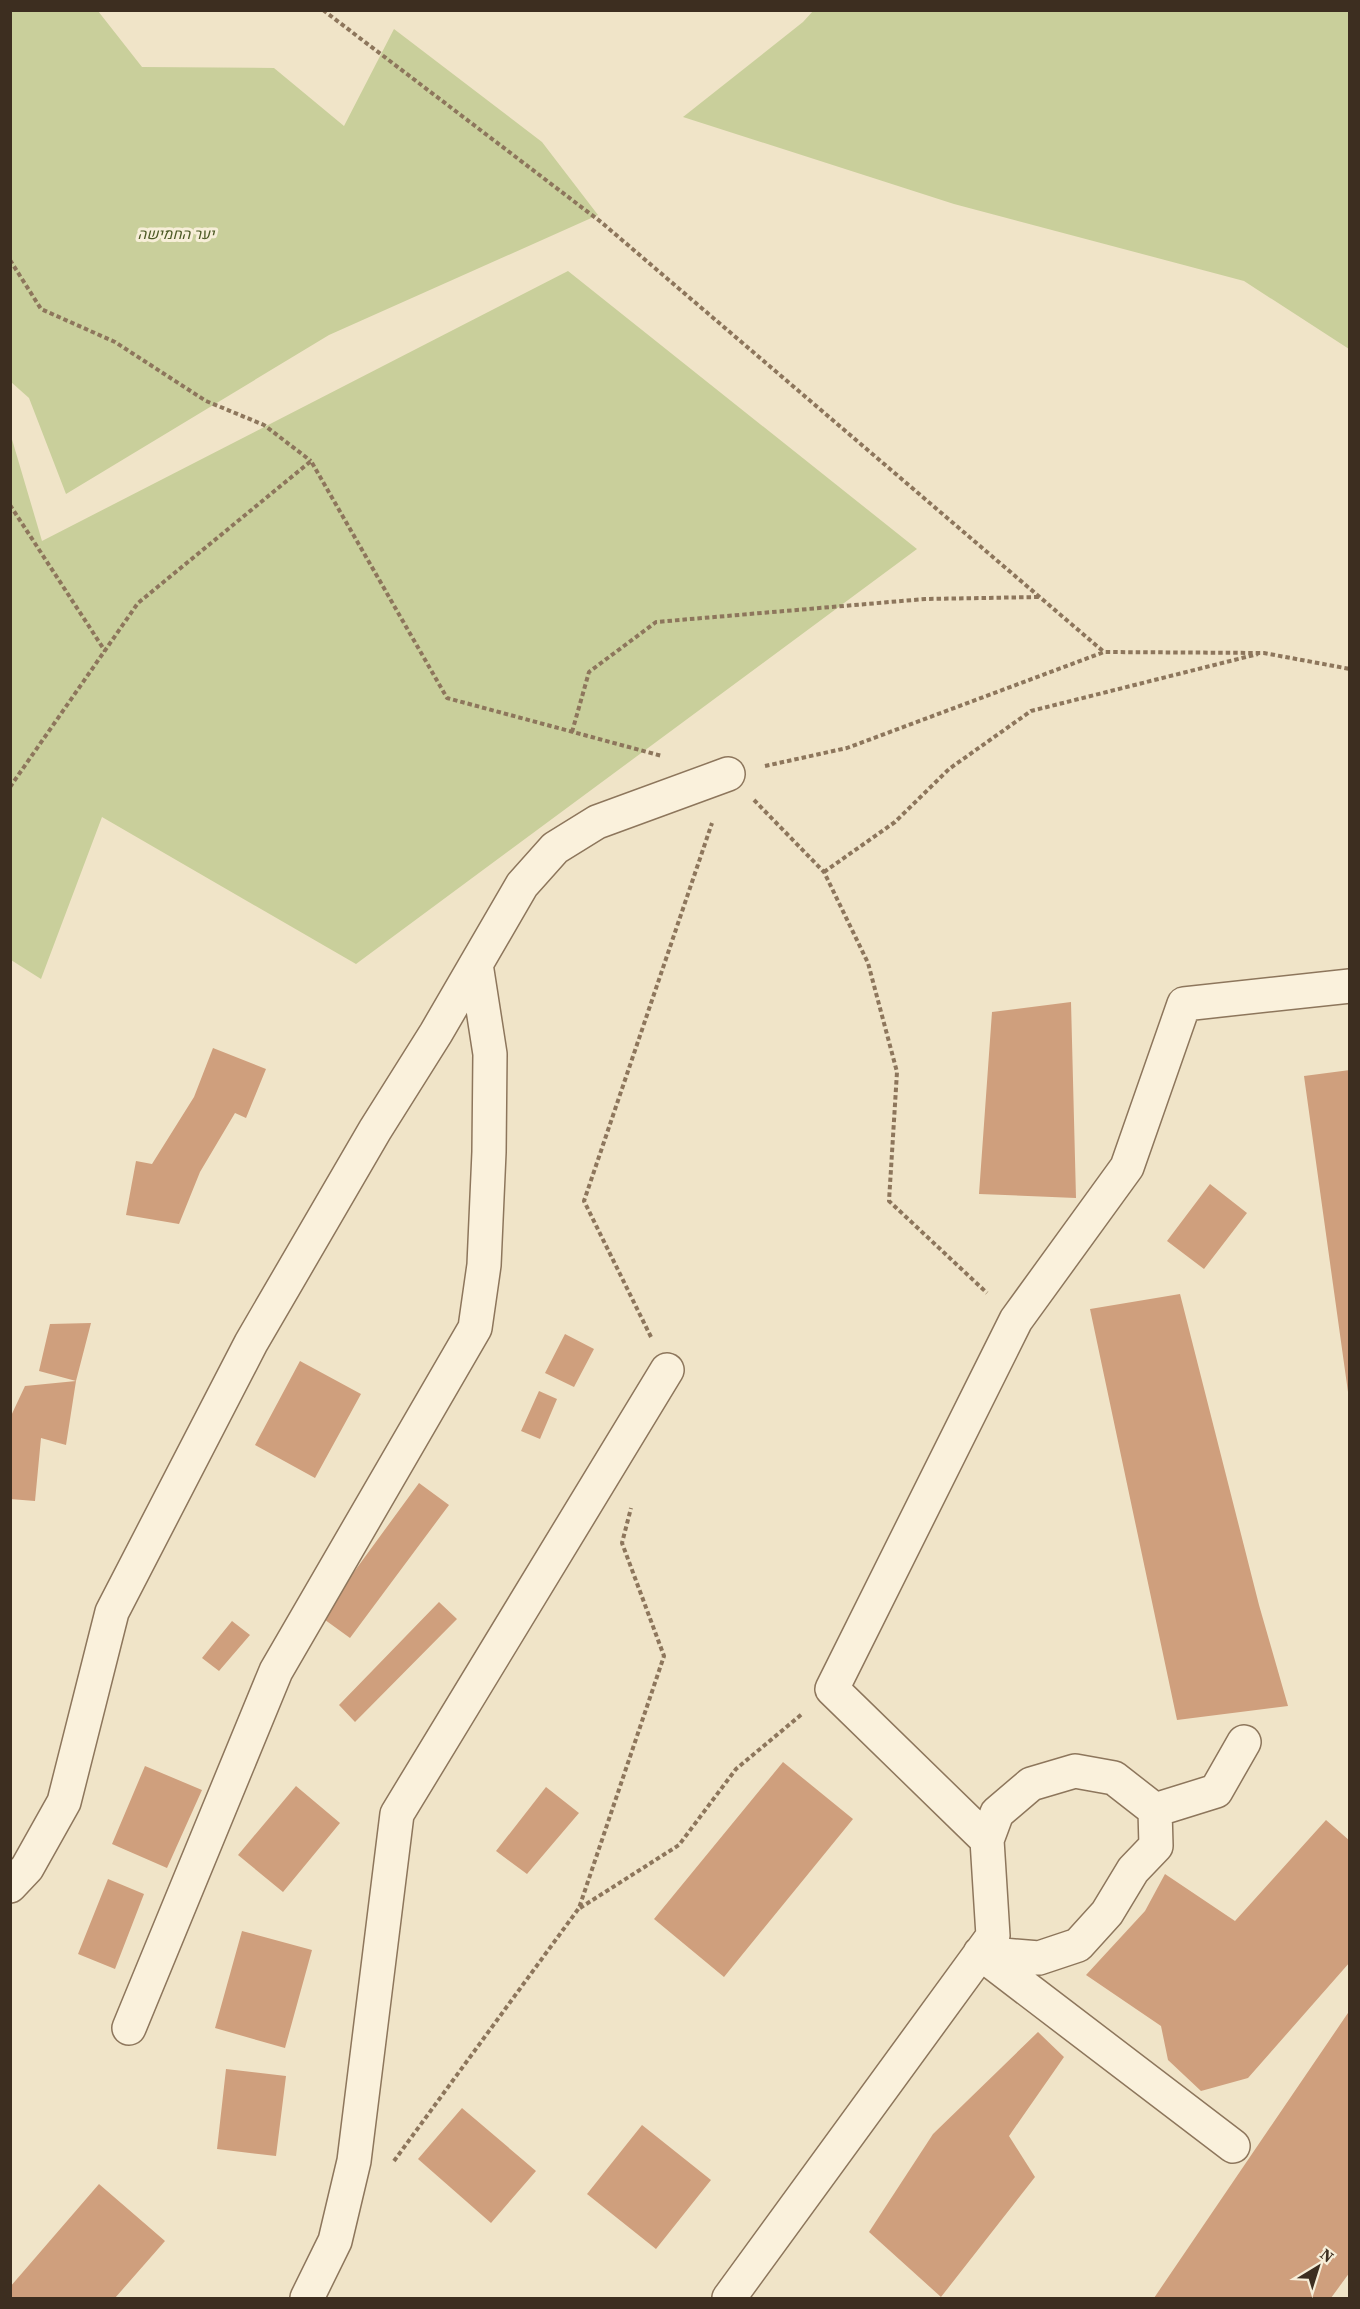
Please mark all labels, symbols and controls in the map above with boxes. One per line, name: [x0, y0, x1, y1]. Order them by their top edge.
park label: יער החמישה: [138, 223, 216, 244]
north arrow: [1288, 2237, 1348, 2297]
text: N: [1316, 2243, 1339, 2268]

